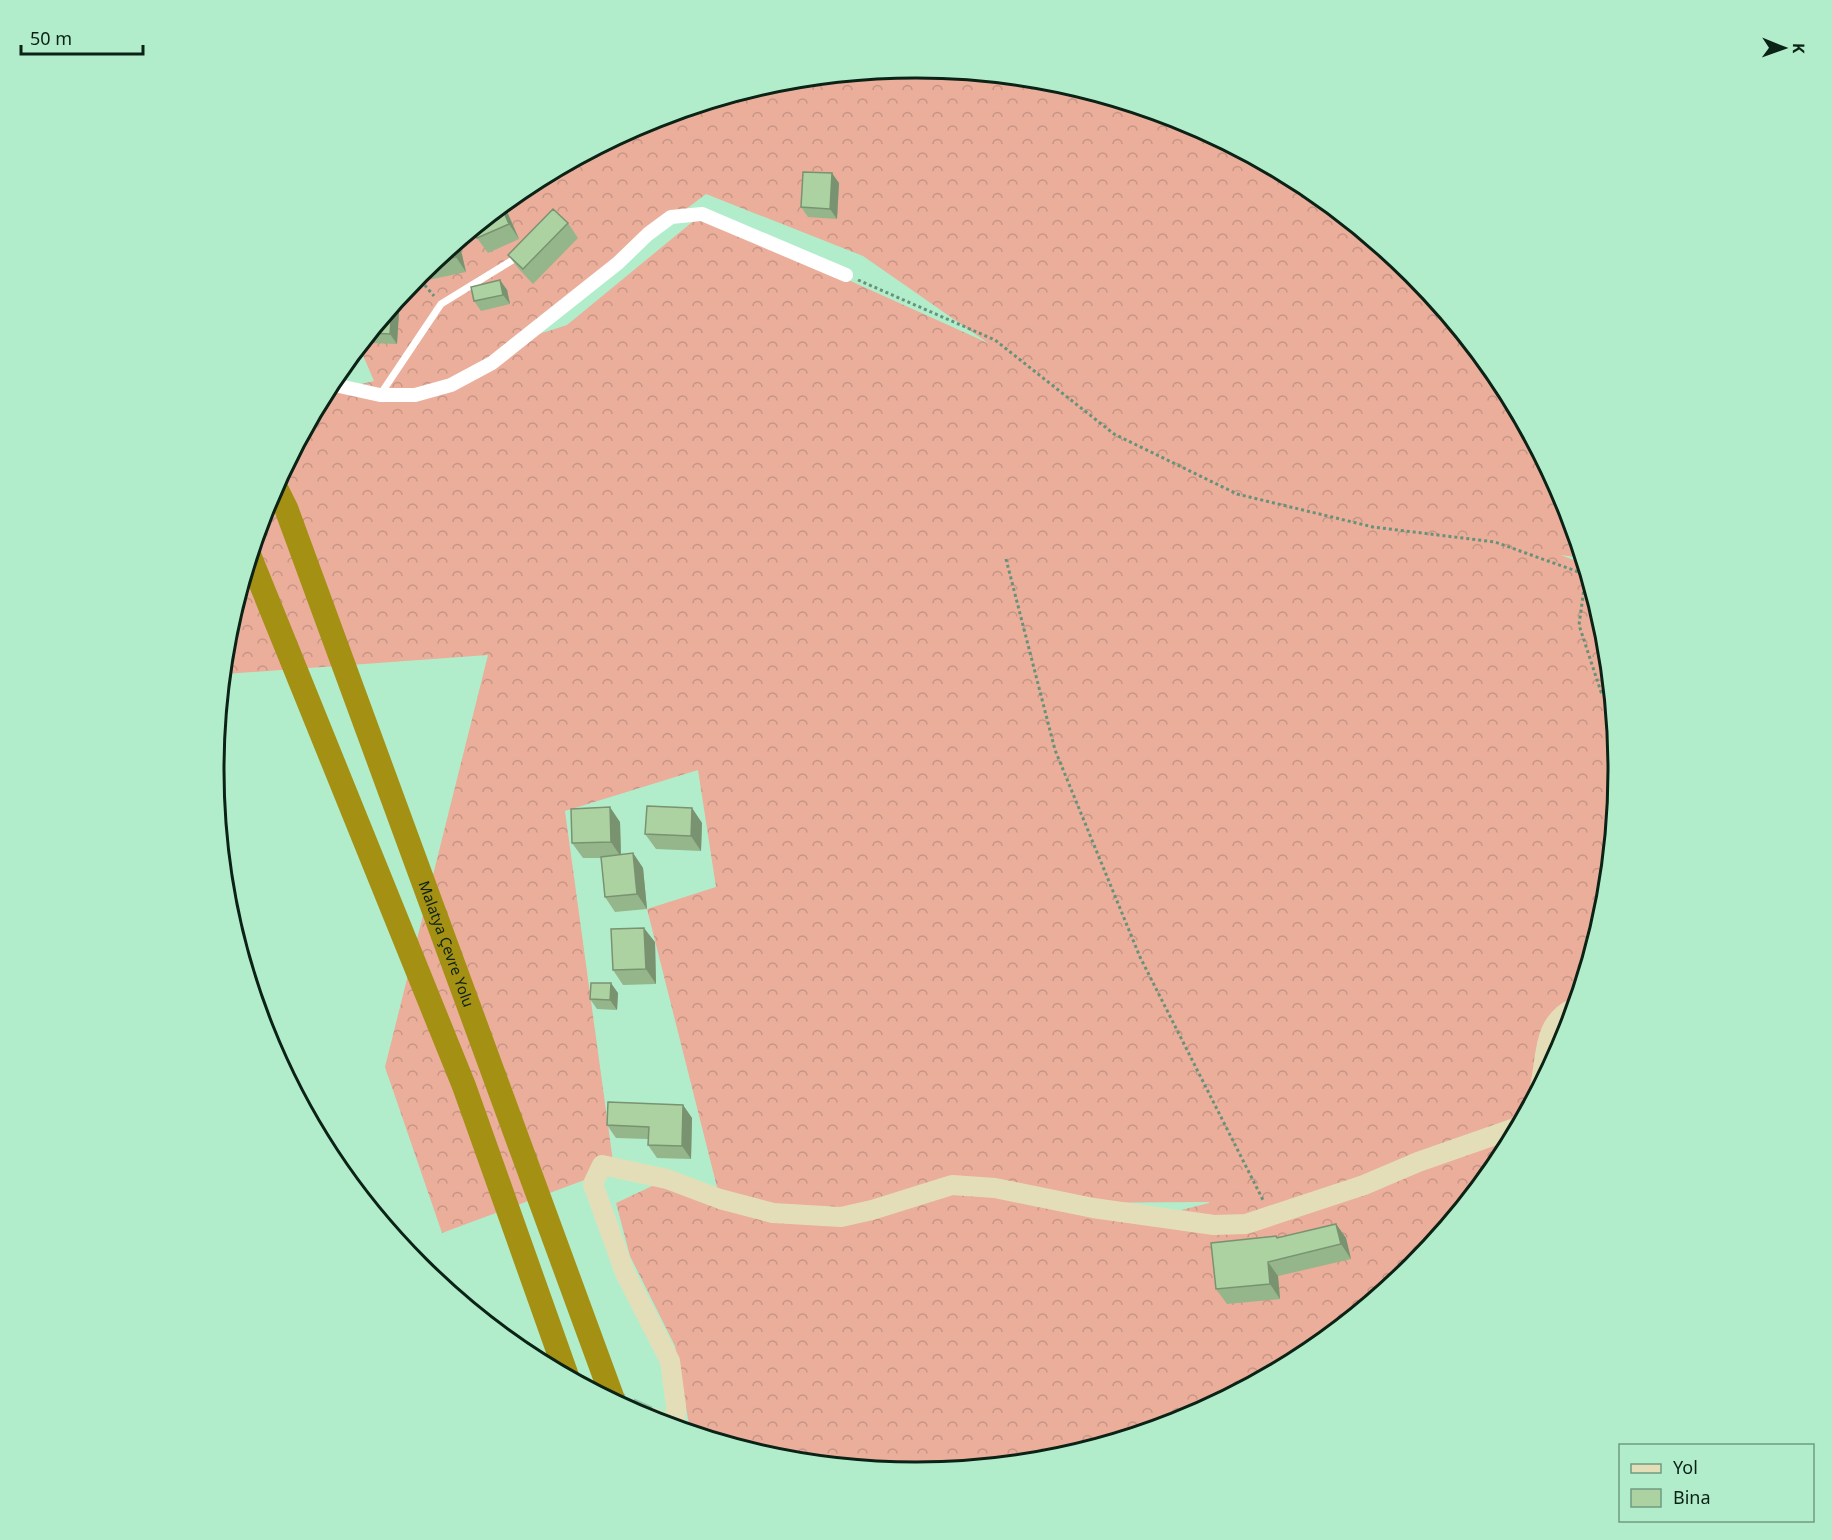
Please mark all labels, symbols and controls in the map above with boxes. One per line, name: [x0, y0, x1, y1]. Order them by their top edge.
scale bar: [21, 18, 142, 56]
north arrow: [1754, 18, 1814, 78]
text: 50 m: [30, 26, 72, 50]
text: K: [1788, 43, 1810, 54]
street label: Malatya Çevre Yolu: [415, 878, 479, 1010]
legend: [1619, 1444, 1814, 1522]
text: Yol: [1673, 1455, 1698, 1479]
text: Bina: [1673, 1485, 1711, 1509]

